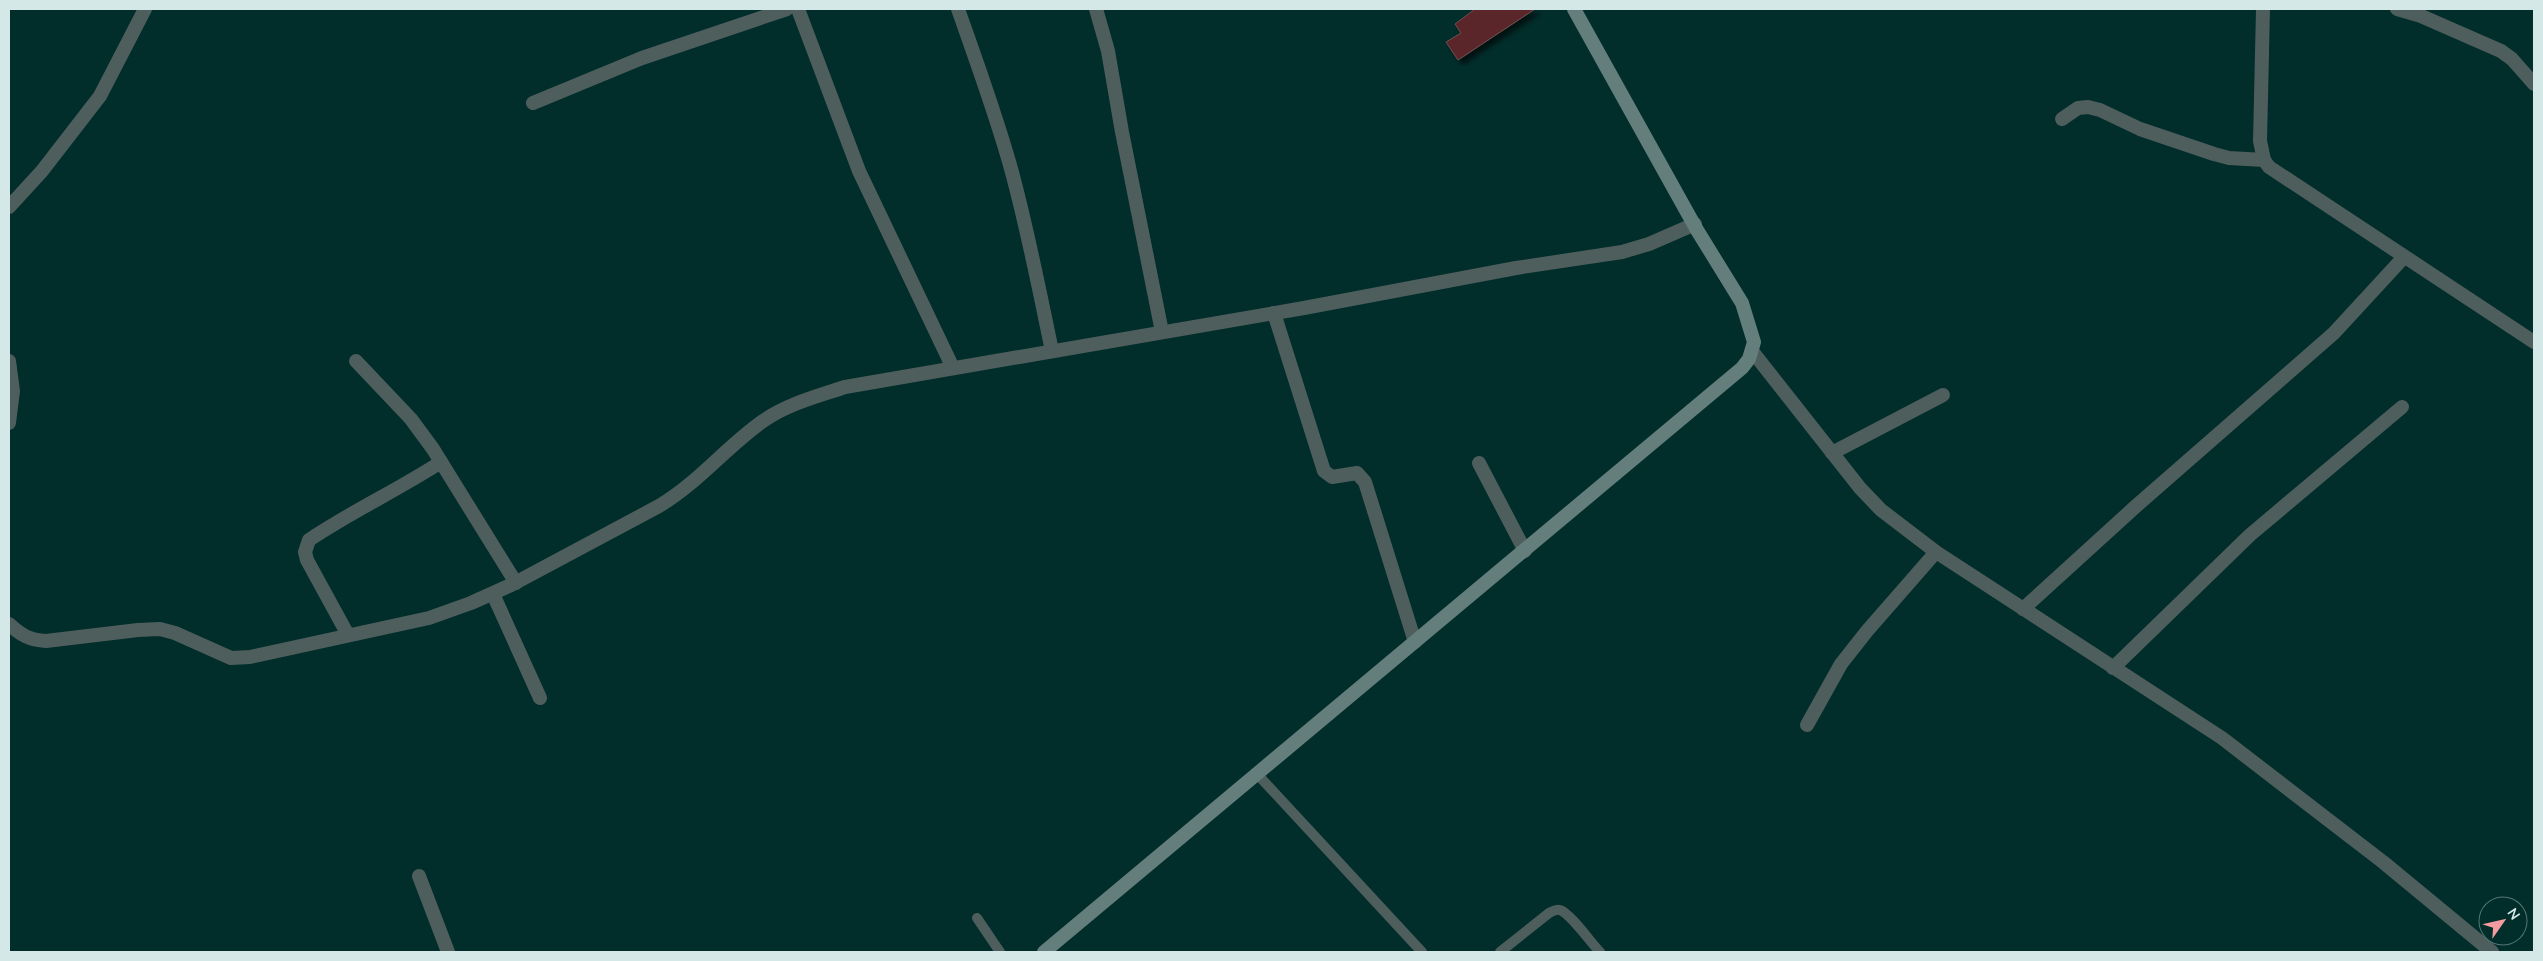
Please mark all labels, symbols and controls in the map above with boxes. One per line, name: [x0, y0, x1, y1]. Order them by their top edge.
north arrow: [2478, 896, 2528, 946]
text: N: [2503, 904, 2524, 923]

